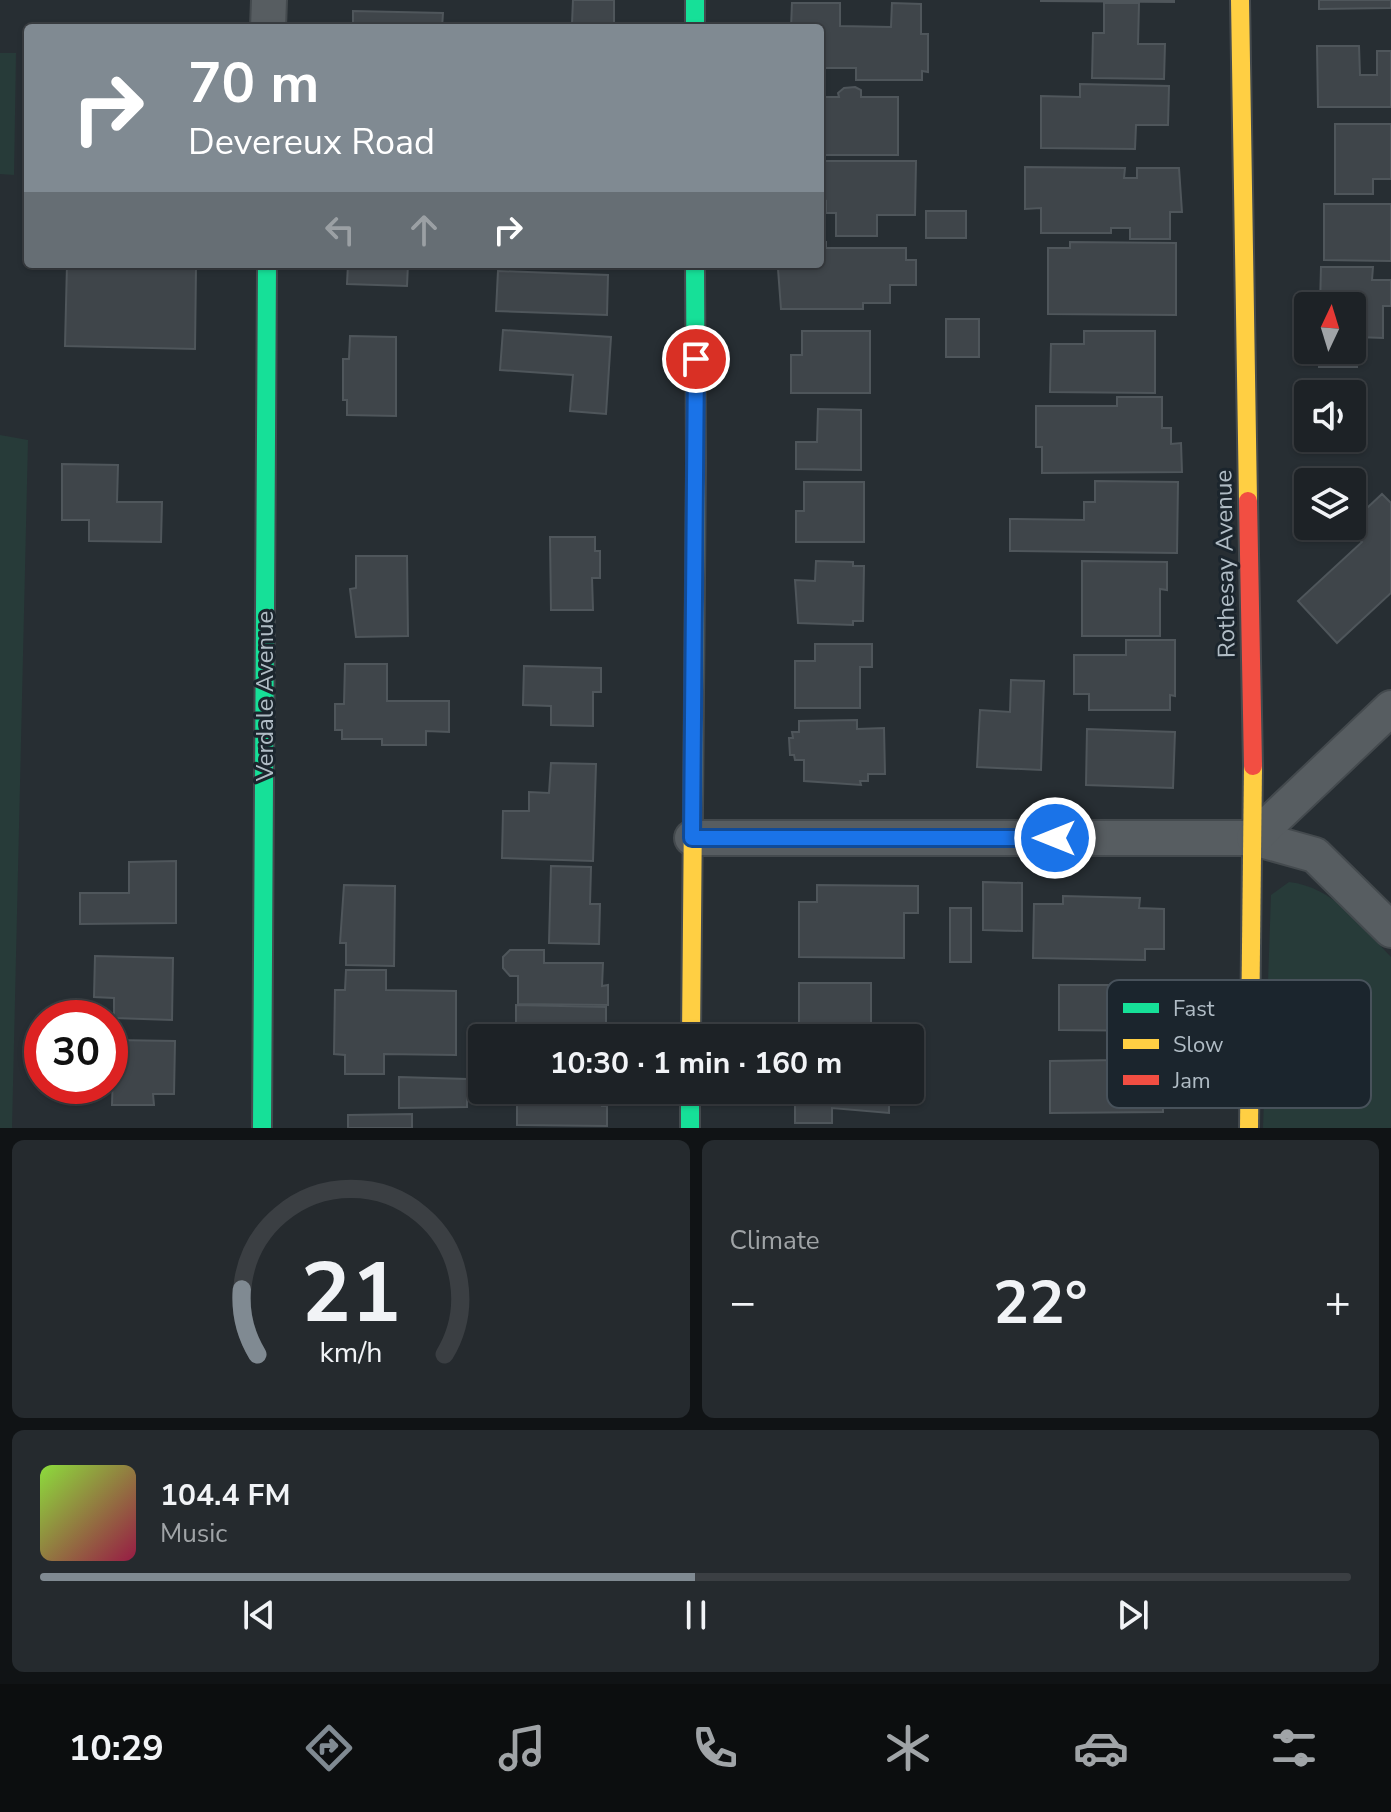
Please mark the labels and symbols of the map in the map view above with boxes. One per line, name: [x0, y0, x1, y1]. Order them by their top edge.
north arrow: [1294, 292, 1366, 364]
pin: [662, 325, 730, 393]
street label: Rothesay Avenue: [1207, 470, 1243, 658]
street label: Verdale Avenue: [249, 611, 281, 782]
position arrow: [1013, 796, 1097, 880]
legend: [1107, 980, 1371, 1108]
text: Fast: [1173, 994, 1215, 1024]
speed limit sign: 30: [24, 1000, 128, 1104]
text: Slow: [1173, 1030, 1224, 1060]
text: Jam: [1172, 1066, 1211, 1096]

